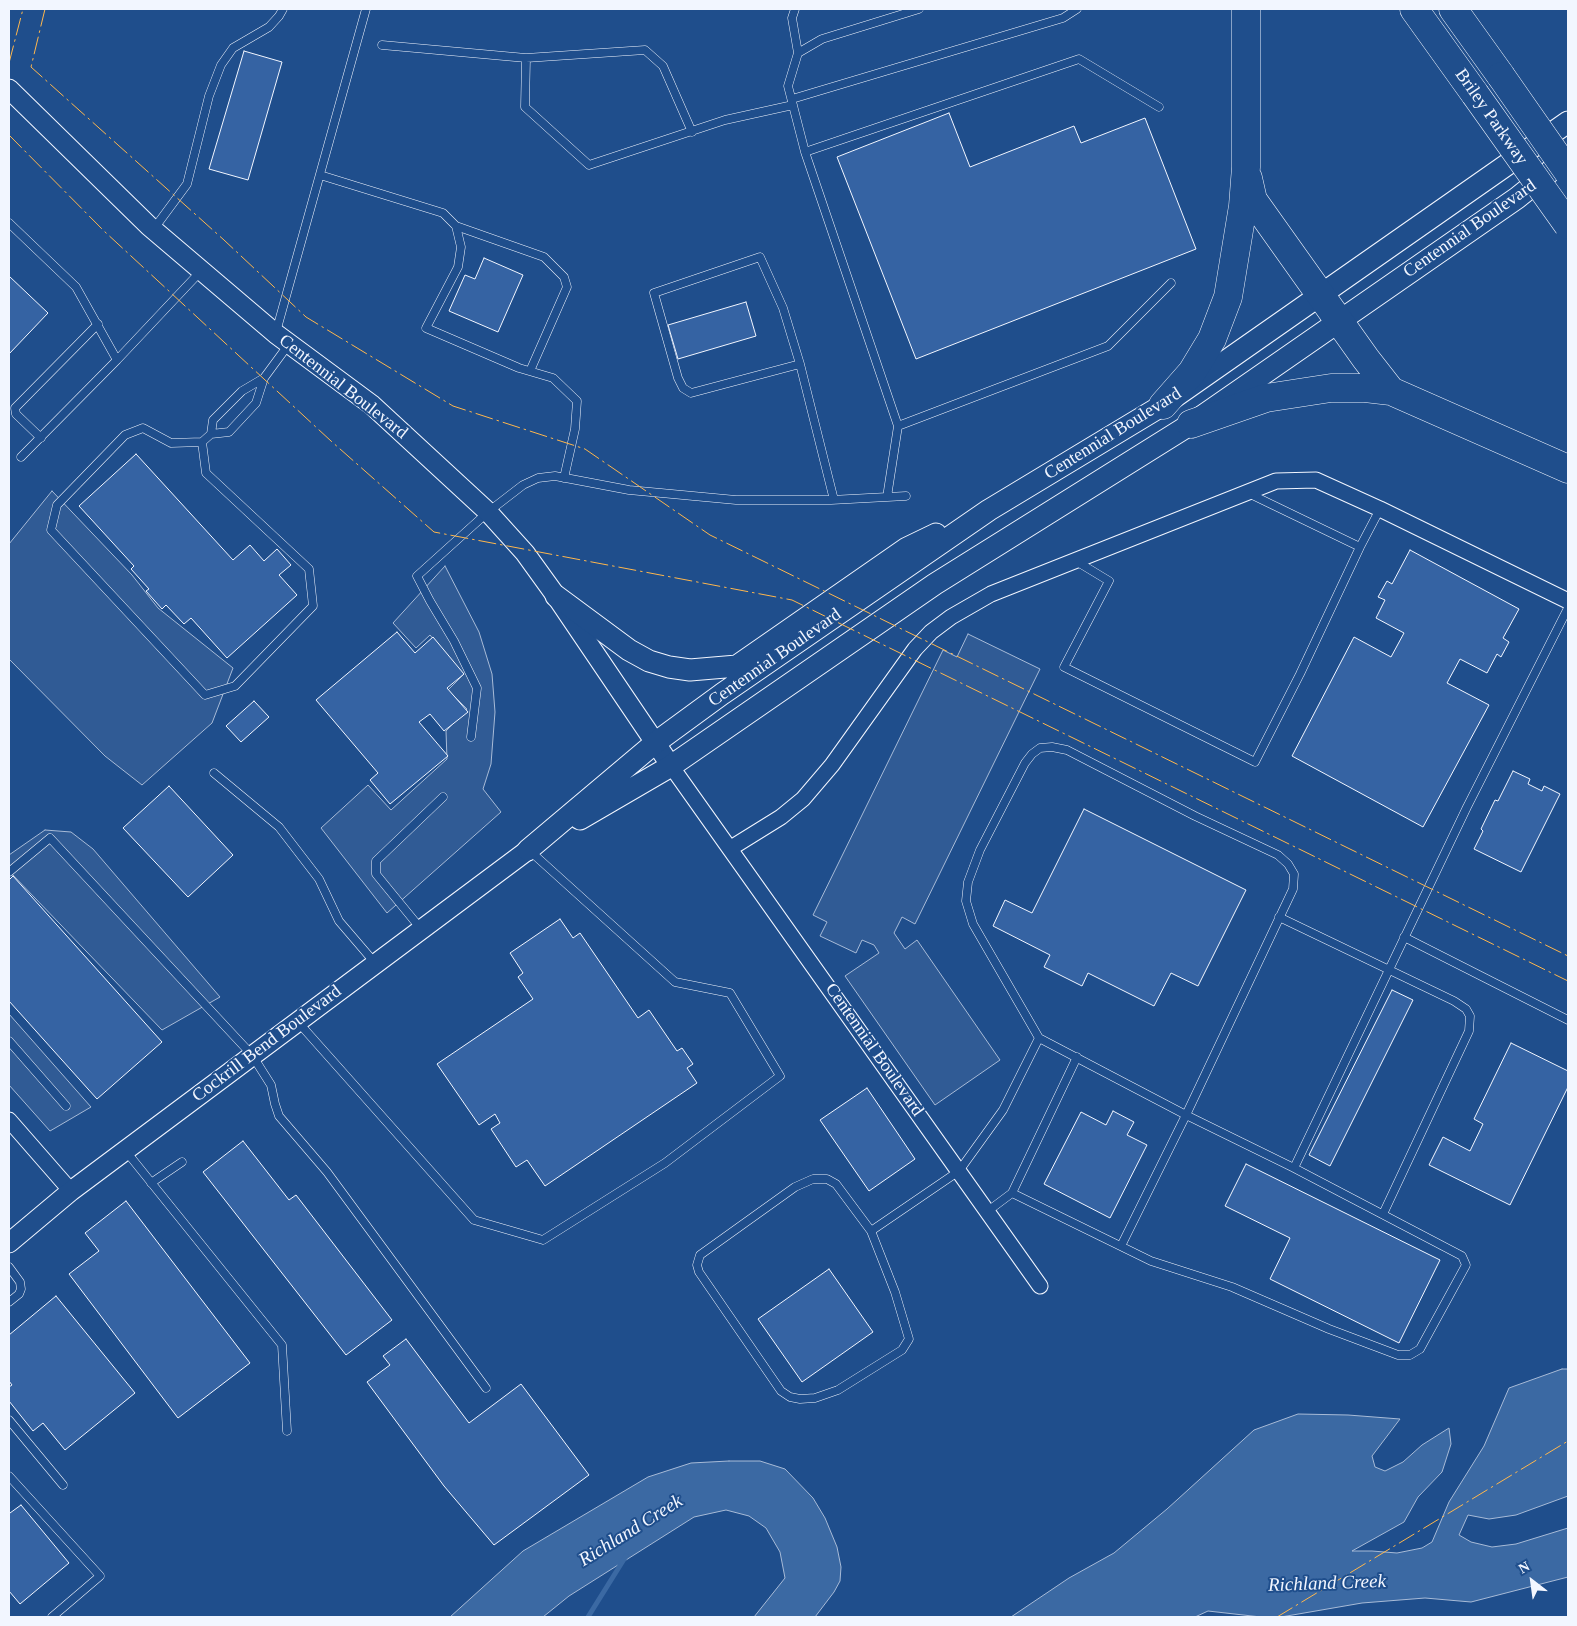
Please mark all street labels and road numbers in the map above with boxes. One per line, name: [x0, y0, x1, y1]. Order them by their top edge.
street label: Briley Parkway: [1450, 65, 1532, 169]
street label: Centennial Boulevard: [1399, 175, 1541, 283]
street label: Centennial Boulevard: [274, 330, 412, 444]
street label: Centennial Boulevard: [1041, 383, 1185, 485]
street label: Centennial Boulevard: [704, 604, 846, 712]
street label: Centennial Boulevard: [820, 979, 928, 1121]
street label: Cockrill Bend Boulevard: [188, 981, 346, 1107]

